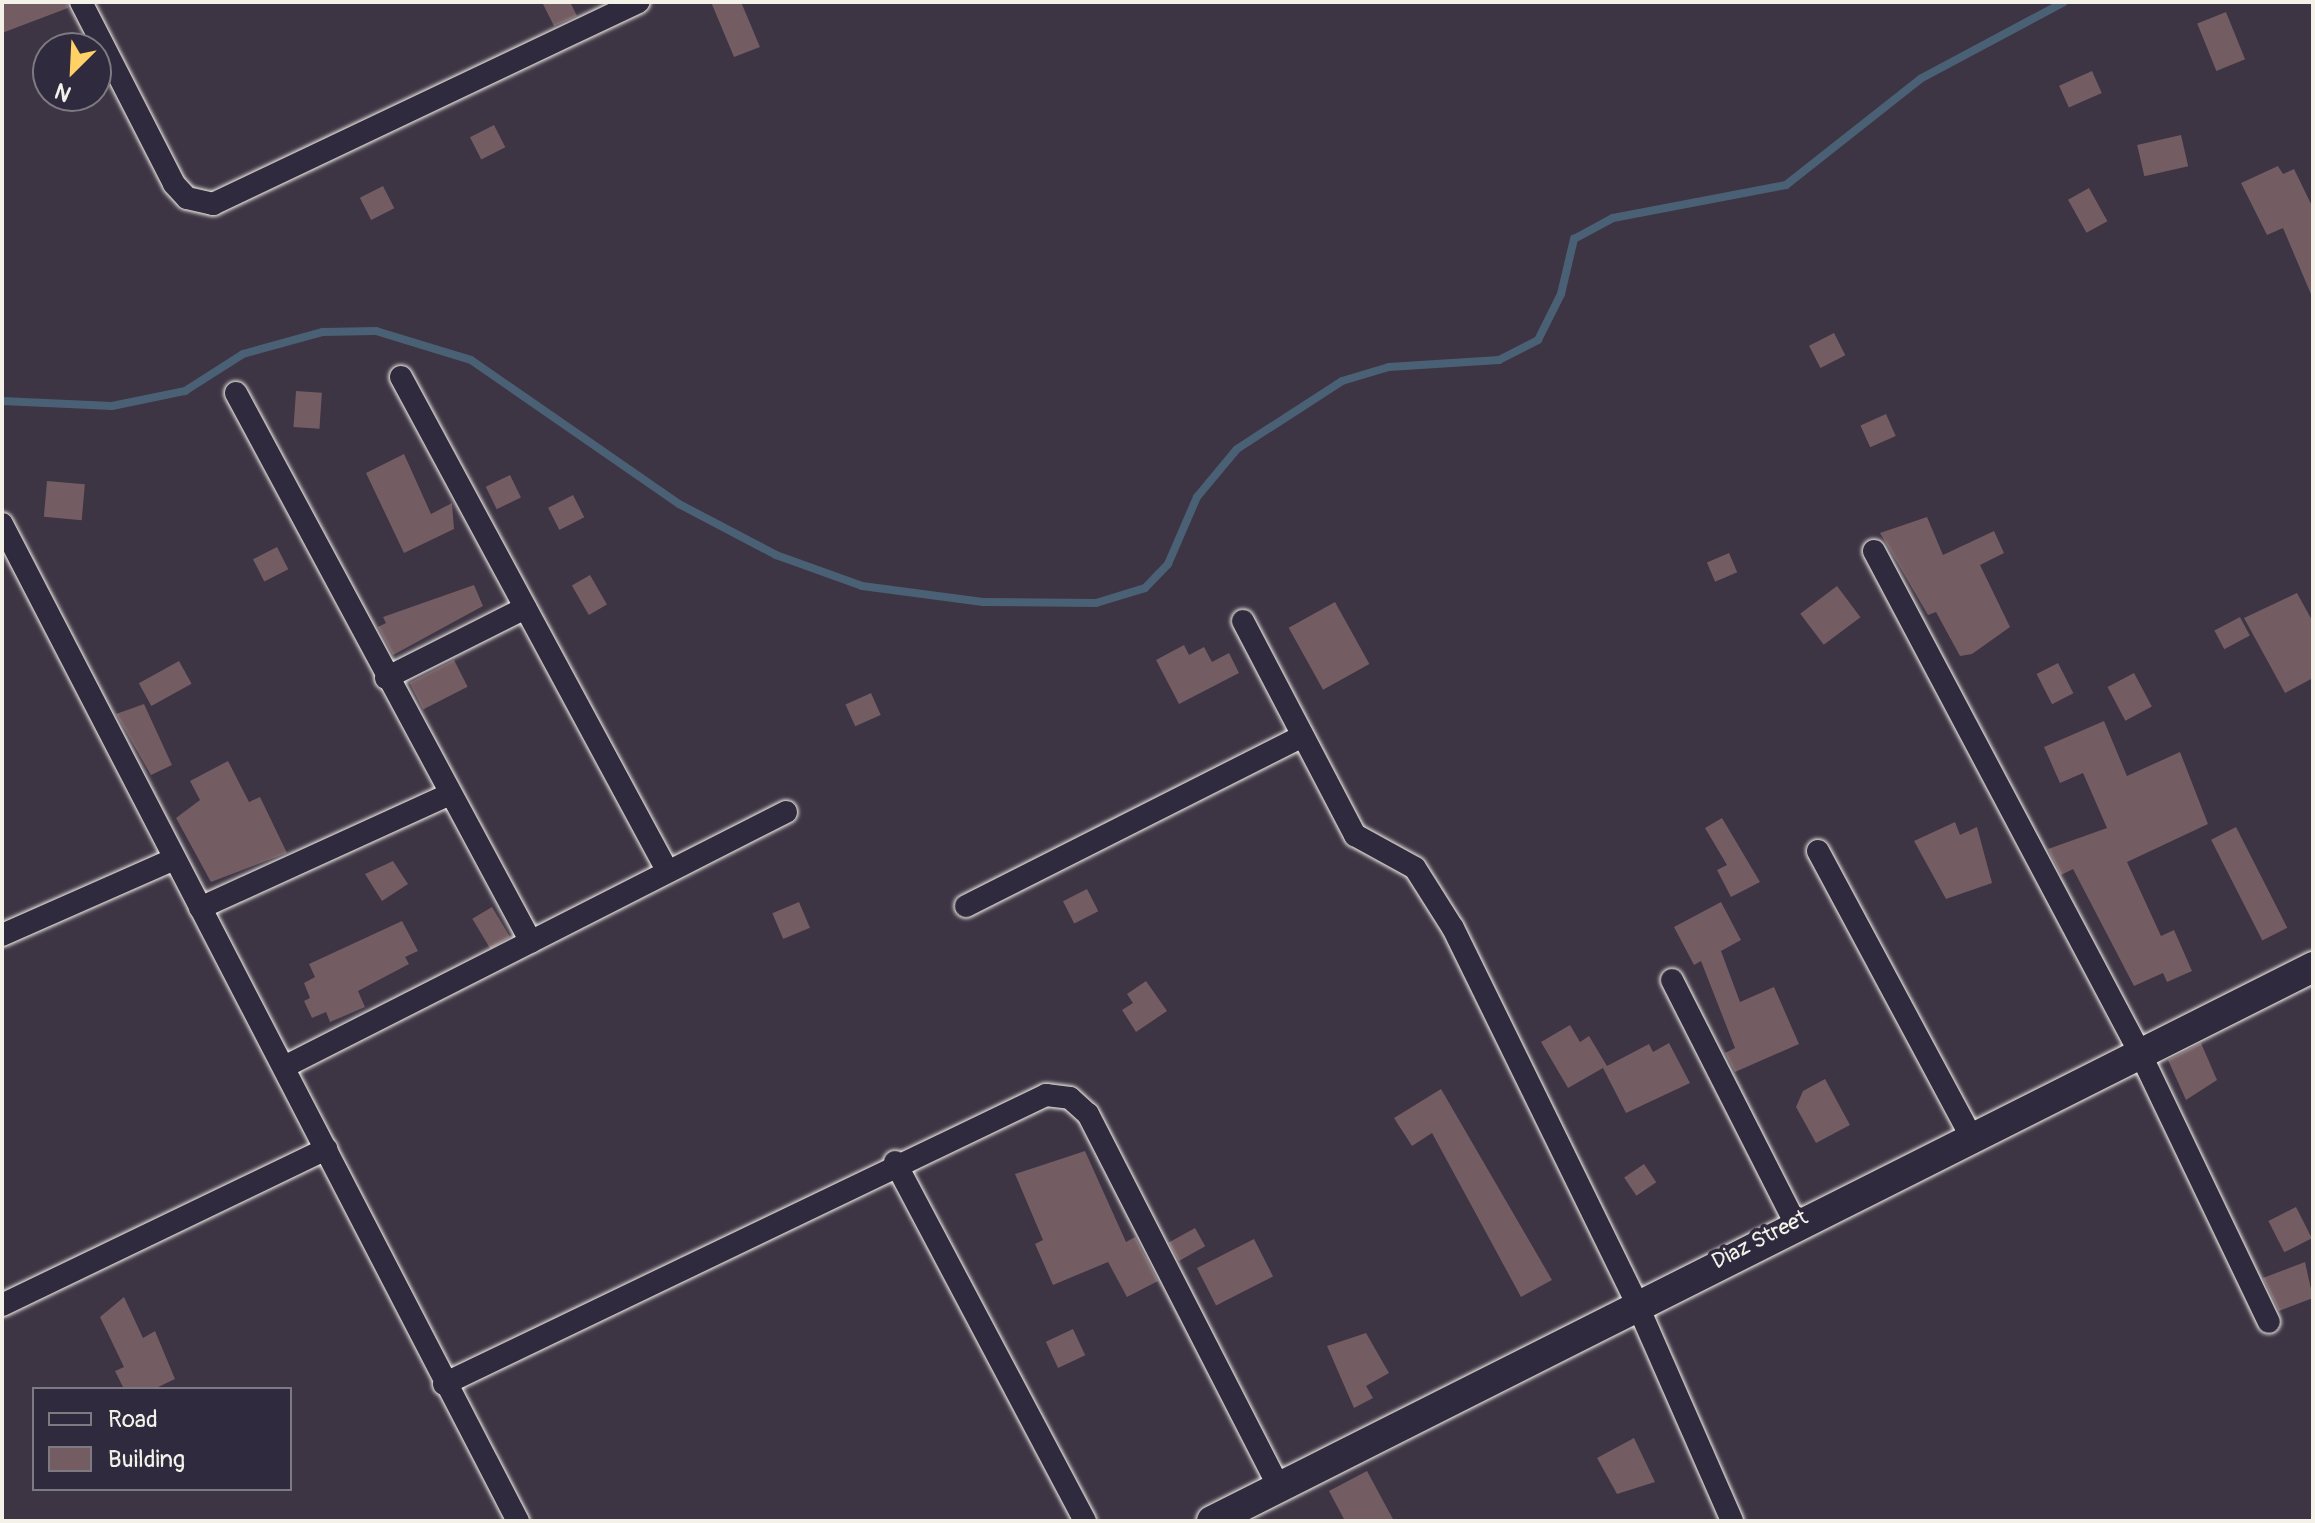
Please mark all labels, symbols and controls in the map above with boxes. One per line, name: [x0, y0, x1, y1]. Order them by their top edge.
north arrow: [32, 32, 112, 112]
text: N: [51, 76, 76, 108]
street label: Diaz Street: [1708, 1205, 1812, 1275]
legend: [32, 1387, 292, 1491]
text: Road: [108, 1405, 158, 1434]
text: Building: [108, 1445, 185, 1474]

